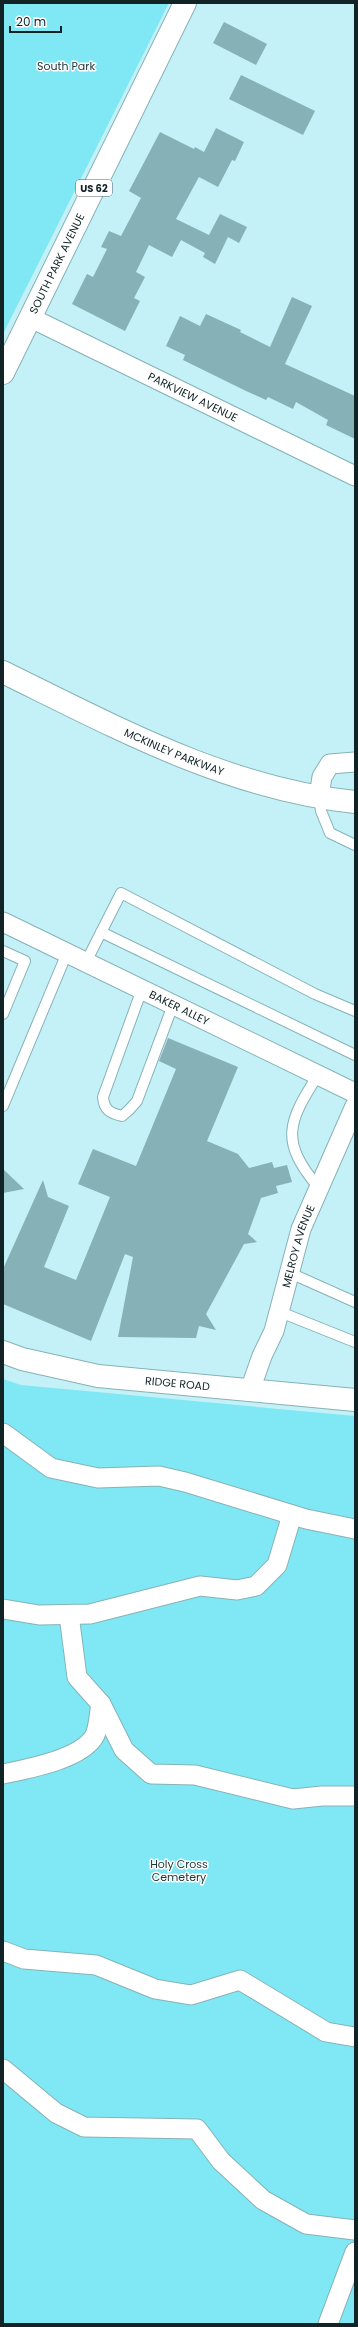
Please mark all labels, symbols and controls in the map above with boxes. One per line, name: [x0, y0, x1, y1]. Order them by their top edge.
scale bar: [10, 8, 61, 34]
text: 20 m: [16, 13, 46, 30]
park label: South Park: [37, 58, 95, 74]
road number: US 62: [76, 180, 112, 196]
street label: SOUTH PARK AVENUE: [25, 210, 88, 317]
street label: PARKVIEW AVENUE: [145, 368, 240, 426]
street label: MCKINLEY PARKWAY: [122, 724, 227, 780]
street label: BAKER ALLEY: [147, 986, 213, 1029]
street label: MELROY AVENUE: [278, 1202, 319, 1289]
street label: RIDGE ROAD: [144, 1372, 211, 1394]
park label: Holy Cross Cemetery: [150, 1856, 208, 1885]

